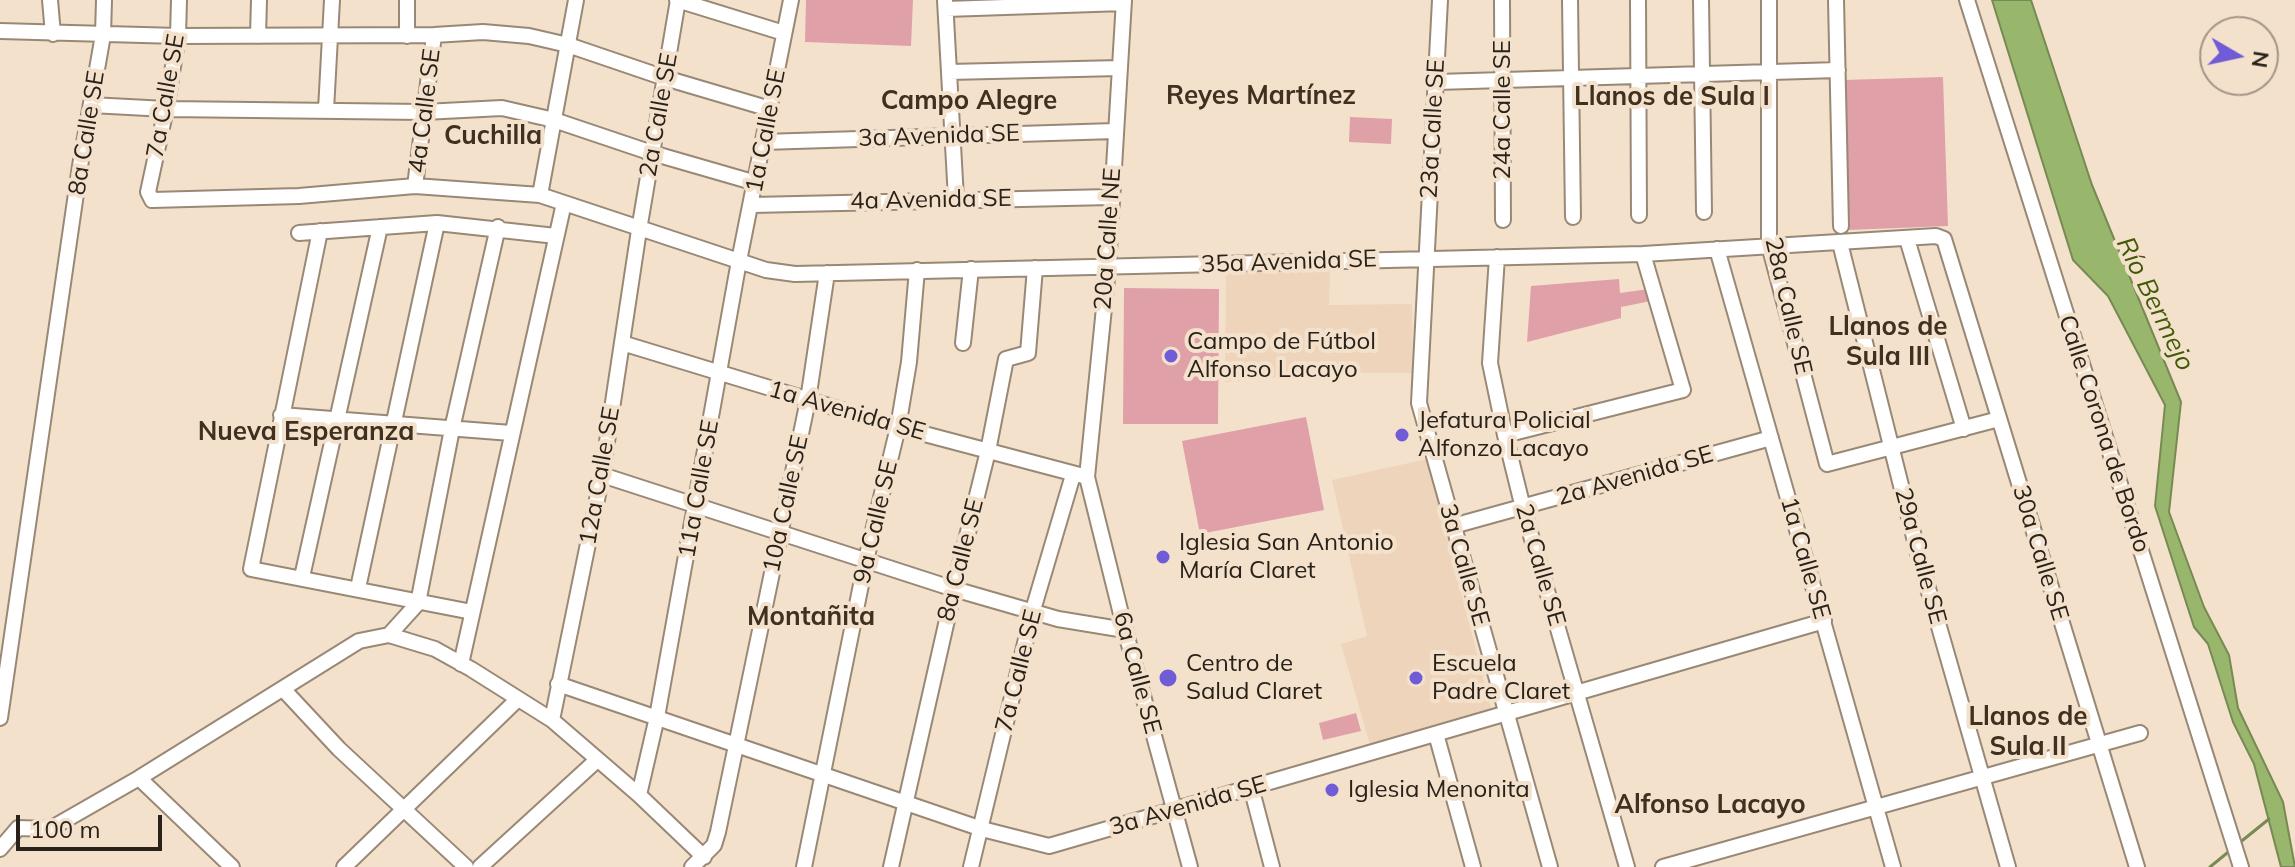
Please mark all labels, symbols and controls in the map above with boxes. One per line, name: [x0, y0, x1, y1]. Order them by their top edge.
north arrow: [2199, 16, 2279, 96]
street label: 7a Calle SE: [141, 32, 191, 160]
street label: 24a Calle SE: [1489, 40, 1517, 180]
street label: 4a Calle SE: [403, 47, 447, 175]
text: N: [2246, 49, 2276, 70]
street label: 2a Calle SE: [634, 51, 684, 179]
street label: 23a Calle SE: [1415, 58, 1451, 200]
street label: 1a Calle SE: [740, 67, 792, 195]
street label: 8a Calle SE: [63, 69, 111, 197]
district label: Reyes Martínez: [1166, 80, 1356, 112]
district label: Llanos de Sula I: [1574, 81, 1770, 113]
district label: Campo Alegre: [881, 85, 1057, 117]
street label: 3a Avenida SE: [858, 119, 1020, 153]
district label: Cuchilla: [444, 120, 542, 152]
street label: 20a Calle NE: [1089, 167, 1127, 311]
street label: 4a Avenida SE: [850, 184, 1012, 216]
water label: Río Bermejo: [2109, 232, 2201, 376]
street label: 28a Calle SE: [1758, 235, 1818, 377]
street label: 35a Avenida SE: [1201, 245, 1377, 279]
district label: Llanos de Sula III: [1828, 311, 1948, 372]
street label: Calle Corona de Bordo: [2052, 312, 2156, 556]
place label: Campo de Fútbol Alfonso Lacayo: [1187, 328, 1376, 384]
marker: Campo de Fútbol Alfonso Lacayo: [1162, 347, 1180, 365]
street label: 1a Avenida SE: [765, 375, 929, 447]
street label: 12a Calle SE: [574, 405, 626, 547]
place label: Jefatura Policial Alfonzo Lacayo: [1418, 407, 1591, 463]
district label: Nueva Esperanza: [198, 416, 414, 448]
street label: 11a Calle SE: [673, 418, 725, 560]
marker: Jefatura Policial Alfonzo Lacayo: [1393, 426, 1411, 444]
street label: 10a Calle SE: [757, 433, 815, 575]
street label: 2a Avenida SE: [1553, 440, 1717, 512]
street label: 9a Calle SE: [848, 458, 904, 586]
street label: 30a Calle SE: [2006, 482, 2074, 624]
street label: 29a Calle SE: [1888, 485, 1952, 627]
street label: 1a Calle SE: [1774, 494, 1836, 622]
street label: 8a Calle SE: [932, 496, 990, 624]
street label: 3a Calle SE: [1433, 501, 1495, 629]
street label: 2a Calle SE: [1509, 501, 1571, 629]
place label: Iglesia San Antonio María Claret: [1179, 529, 1394, 585]
marker: Iglesia San Antonio María Claret: [1154, 548, 1172, 566]
district label: Montañita: [747, 601, 875, 633]
street label: 7a Calle SE: [990, 607, 1048, 735]
street label: 6a Calle SE: [1107, 609, 1167, 737]
place label: Centro de Salud Claret: [1186, 650, 1322, 706]
place label: Escuela Padre Claret: [1432, 650, 1570, 706]
marker: Centro de Salud Claret: [1157, 667, 1179, 689]
marker: Escuela Padre Claret: [1407, 669, 1425, 687]
district label: Llanos de Sula II: [1968, 701, 2088, 762]
street label: 3a Avenida SE: [1106, 770, 1270, 842]
place label: Iglesia Menonita: [1348, 776, 1530, 804]
marker: Iglesia Menonita: [1323, 781, 1341, 799]
district label: Alfonso Lacayo: [1614, 789, 1806, 821]
scale bar: [20, 799, 166, 849]
text: 100 m: [30, 814, 101, 844]

